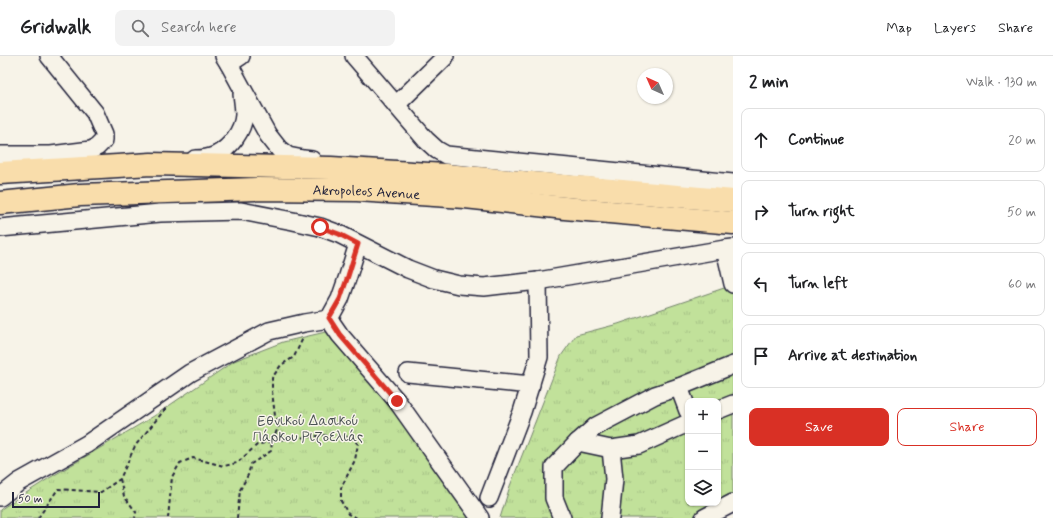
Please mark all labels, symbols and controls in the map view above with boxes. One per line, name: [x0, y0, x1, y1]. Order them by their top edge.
search box: [115, 10, 395, 46]
text: Gridwalk: [20, 15, 91, 40]
icon: search: [129, 17, 151, 39]
text: Search here: [161, 18, 237, 38]
text: Map: [886, 19, 912, 37]
text: Layers: [934, 19, 976, 37]
text: Share: [998, 19, 1033, 37]
north arrow: [637, 68, 673, 104]
text: 2 min: [749, 71, 789, 93]
text: Walk · 130 m: [966, 74, 1037, 91]
icon: ahead: [750, 129, 772, 151]
text: Continue: [788, 130, 844, 150]
text: 20 m: [1008, 132, 1036, 149]
street label: Akropoleos Avenue: [312, 182, 421, 204]
icon: right: [750, 201, 772, 223]
text: Turn right: [788, 202, 855, 222]
text: 50 m: [1007, 204, 1036, 221]
route start: [311, 218, 329, 236]
icon: left: [750, 273, 772, 295]
text: Turn left: [788, 274, 848, 294]
text: 60 m: [1008, 276, 1036, 293]
icon: arrive: [750, 345, 772, 367]
text: Arrive at destination: [788, 346, 917, 366]
route end: [388, 392, 406, 410]
map controls: [685, 398, 721, 506]
button: +: [685, 398, 721, 434]
button: Save: [749, 408, 889, 446]
button: Share: [897, 408, 1037, 446]
park label: Εθνικού Δασικού Πάρκου Ριζοελιάς: [253, 412, 363, 446]
button: −: [685, 434, 721, 470]
button: layers: [685, 470, 721, 506]
scale bar: [12, 490, 100, 509]
text: 50 m: [18, 492, 43, 506]

